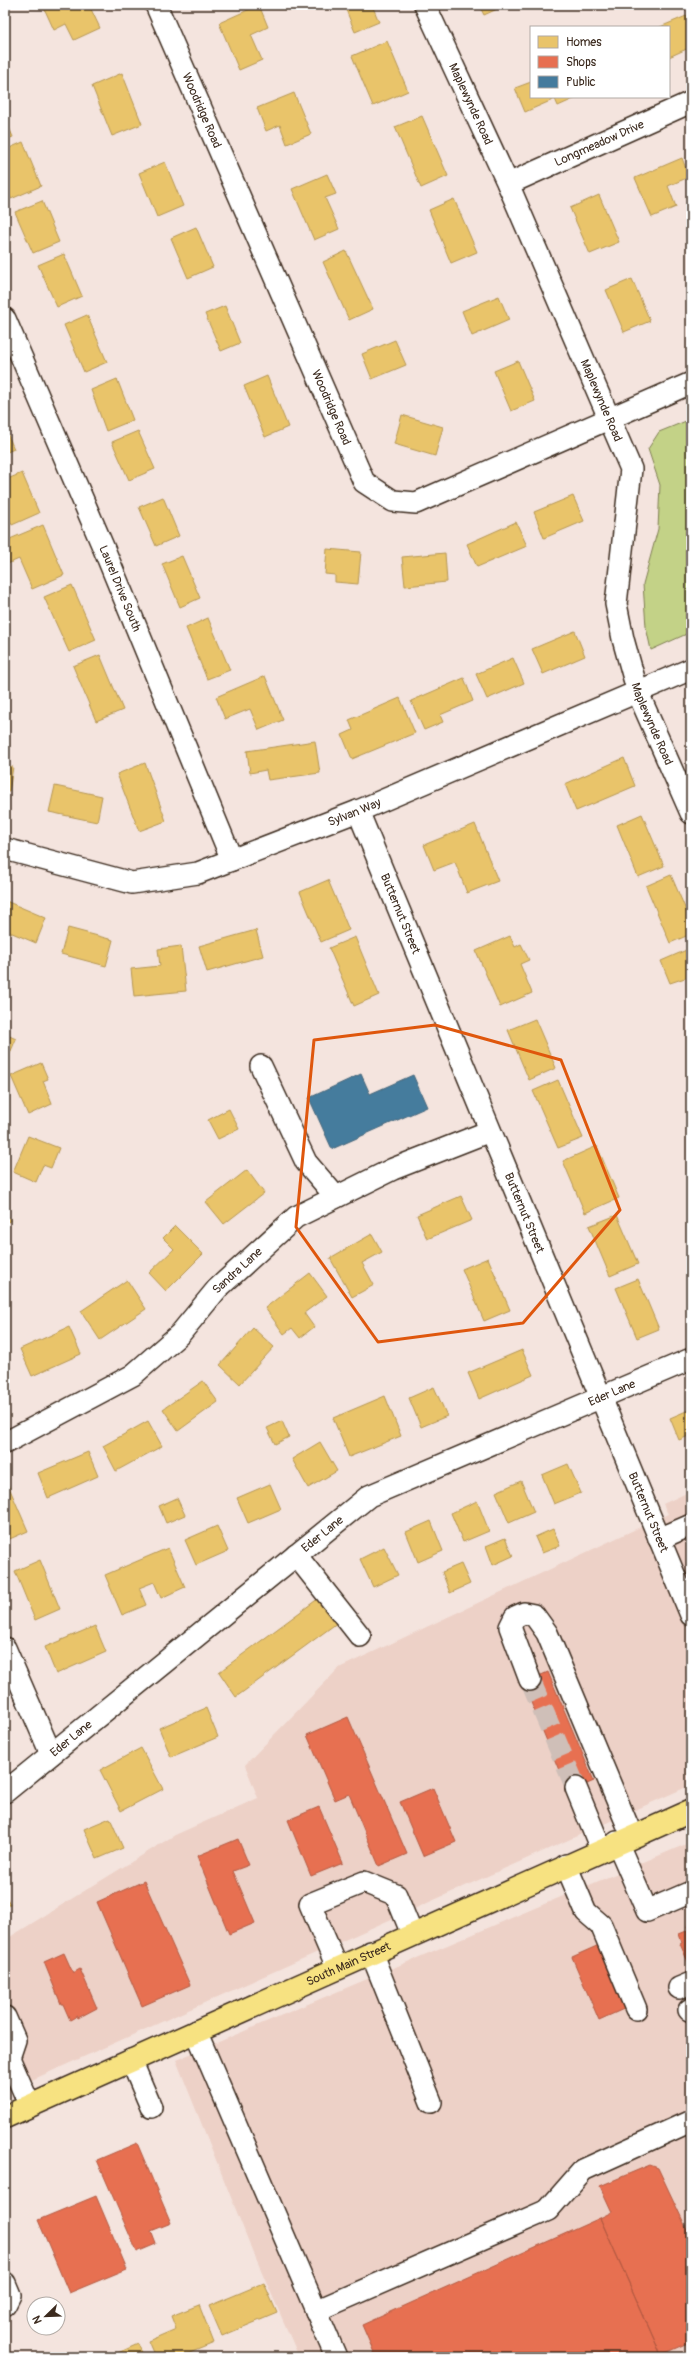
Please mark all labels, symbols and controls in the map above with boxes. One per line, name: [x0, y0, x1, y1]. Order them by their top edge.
legend: [530, 26, 670, 98]
text: Homes: [566, 35, 602, 50]
text: Shops: [566, 55, 597, 70]
street label: Maplewynde Road: [446, 61, 496, 147]
street label: Woodridge Road: [179, 70, 225, 151]
text: Public: [566, 75, 596, 90]
street label: Longmeadow Drive: [552, 117, 646, 170]
street label: Maplewynde Road: [577, 357, 626, 444]
street label: Woodridge Road: [308, 367, 355, 448]
street label: Laurel Drive South: [96, 543, 145, 634]
street label: Maplewynde Road: [628, 681, 676, 767]
street label: Sylvan Way: [326, 795, 383, 829]
street label: Butternut Street: [377, 871, 424, 956]
street label: Butternut Street: [501, 1170, 548, 1255]
street label: Sandra Lane: [209, 1244, 265, 1297]
street label: Eder Lane: [586, 1376, 638, 1409]
street label: Butternut Street: [625, 1470, 672, 1555]
street label: Eder Lane: [298, 1512, 346, 1555]
street label: Eder Lane: [47, 1717, 95, 1760]
street label: South Main Street: [304, 1938, 393, 1989]
north arrow: [26, 2296, 66, 2336]
text: N: [30, 2313, 45, 2326]

